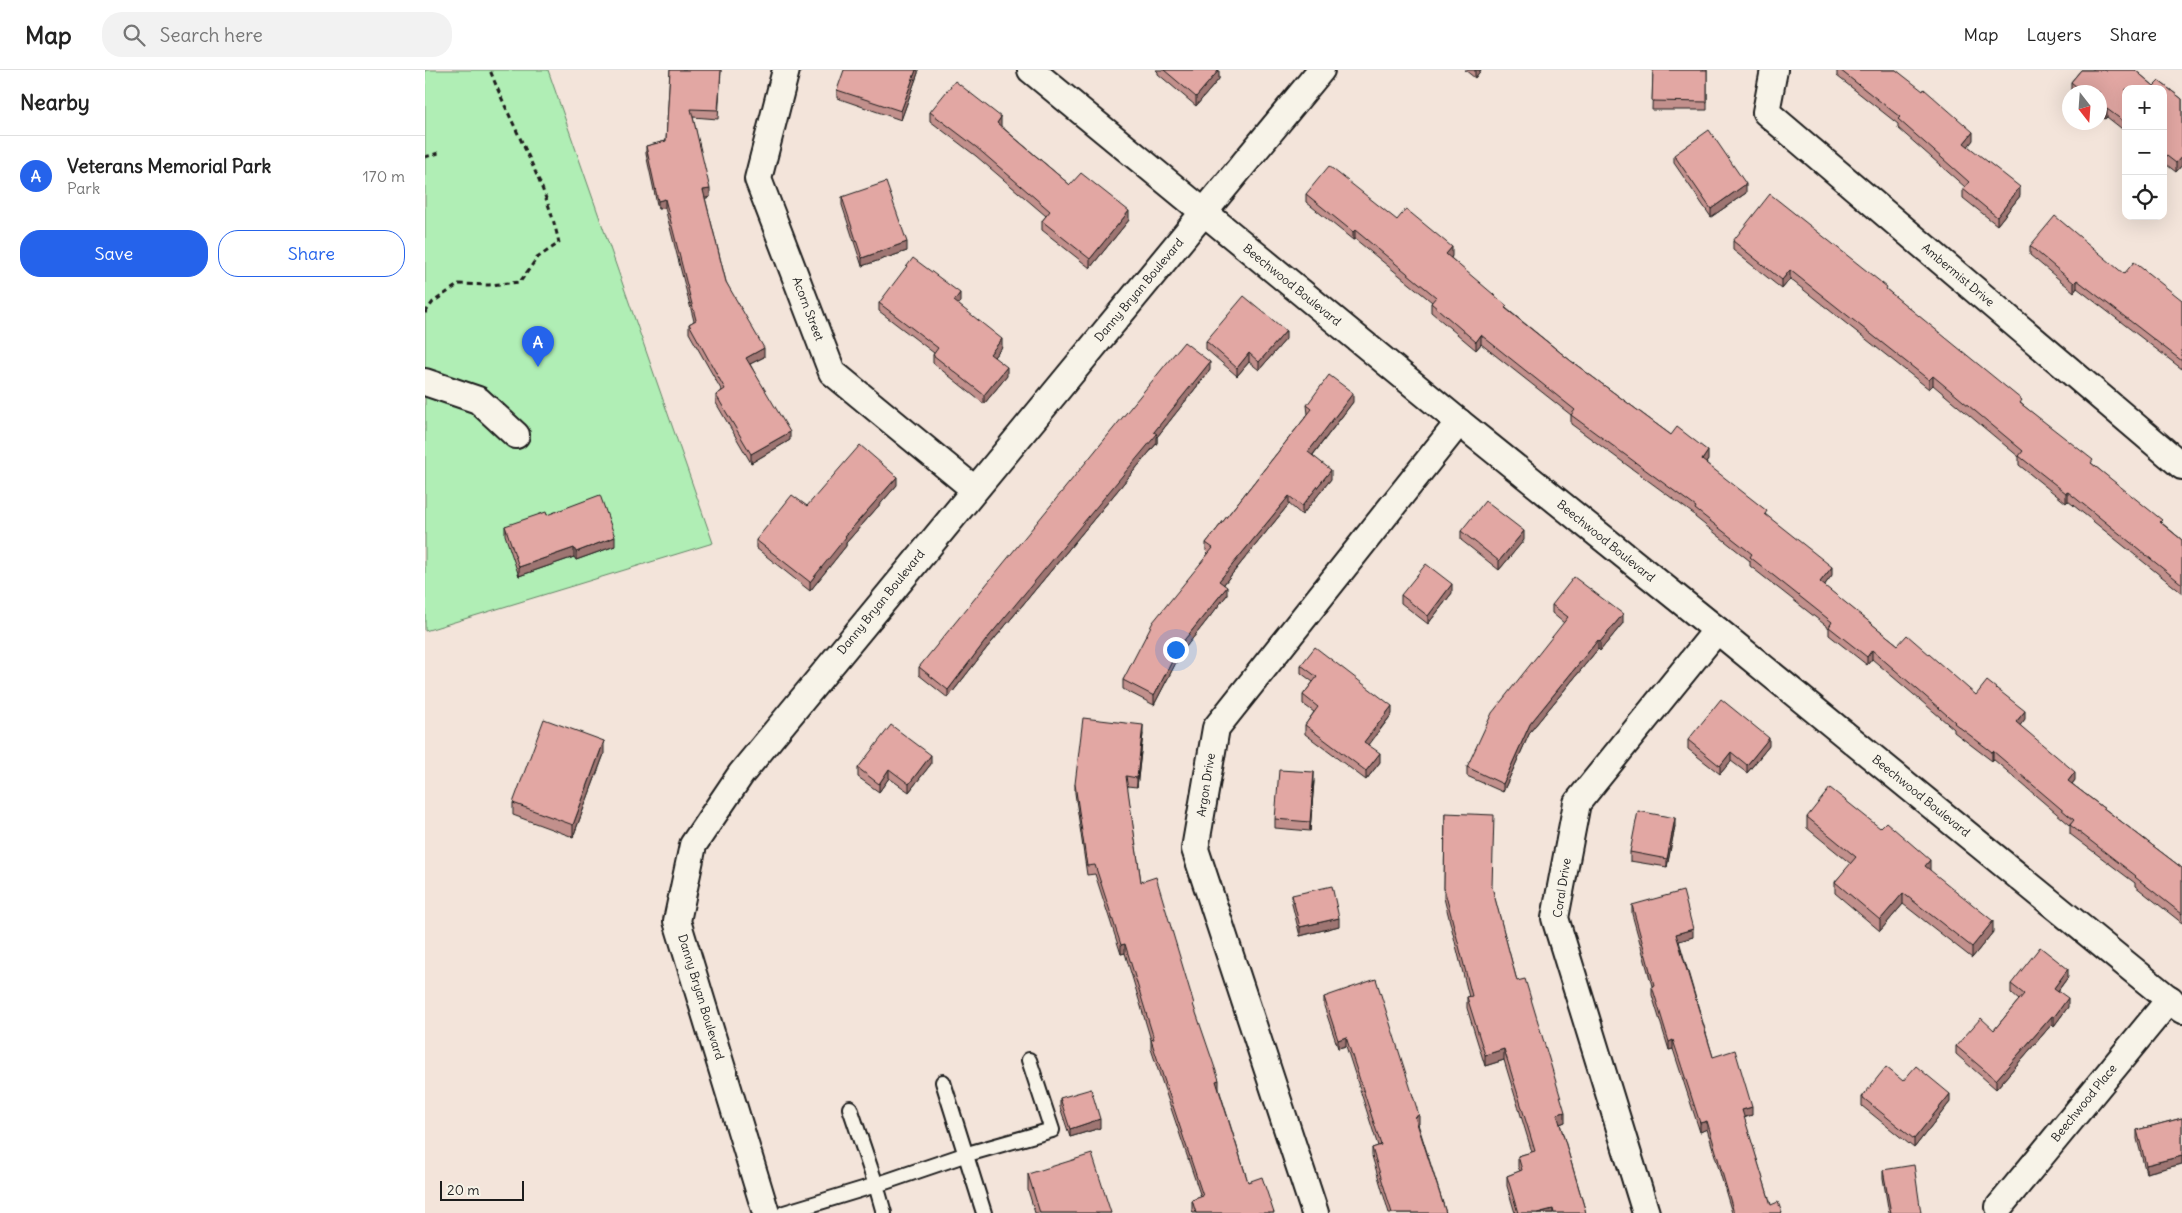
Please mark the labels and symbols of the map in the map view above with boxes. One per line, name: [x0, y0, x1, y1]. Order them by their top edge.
north arrow: [2062, 85, 2107, 130]
street label: Danny Bryan Boulevard: [1091, 235, 1186, 344]
street label: Beechwood Boulevard: [1240, 240, 1344, 329]
street label: Ambermist Drive: [1919, 240, 1998, 309]
street label: Acorn Street: [789, 275, 828, 343]
pin: A: [522, 326, 554, 367]
street label: Beechwood Boulevard: [1554, 496, 1658, 585]
street label: Danny Bryan Boulevard: [834, 546, 927, 657]
your location: [1163, 637, 1189, 663]
street label: Beechwood Boulevard: [1869, 751, 1973, 840]
street label: Argon Drive: [1193, 752, 1218, 818]
street label: Coral Drive: [1549, 857, 1574, 919]
street label: Danny Bryan Boulevard: [675, 932, 728, 1061]
street label: Beechwood Place: [2048, 1061, 2120, 1145]
scale bar: [440, 1178, 524, 1201]

